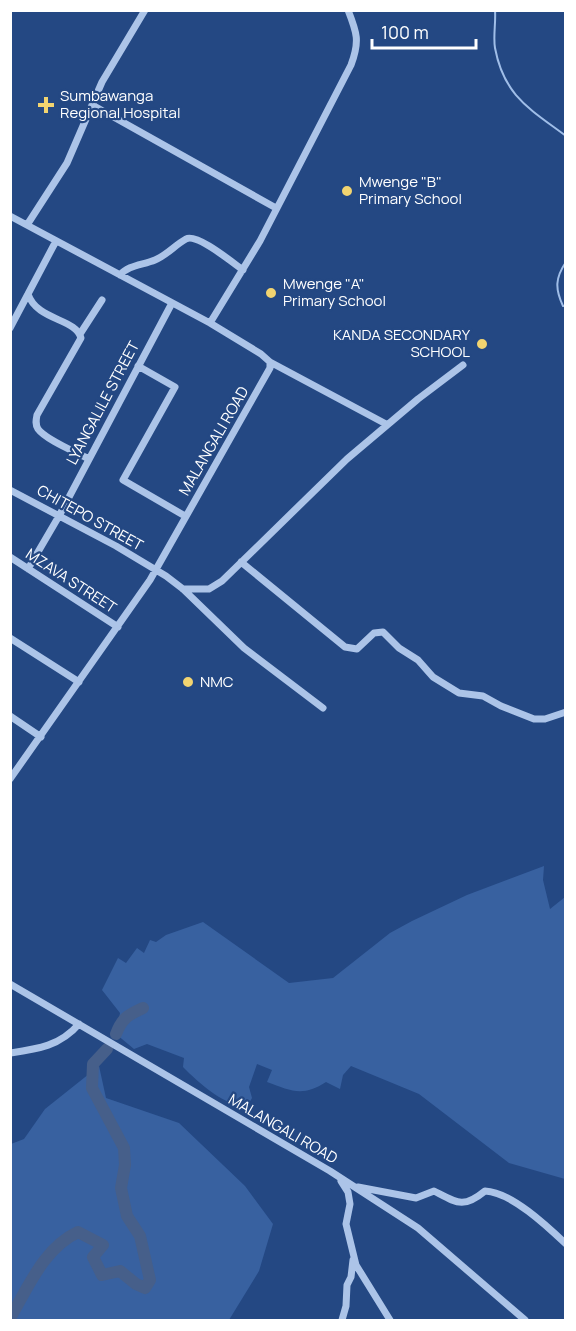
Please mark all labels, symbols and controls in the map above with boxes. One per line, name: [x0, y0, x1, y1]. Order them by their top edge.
scale bar: [372, 12, 476, 50]
text: 100 m: [381, 20, 429, 44]
place label: Sumbawanga Regional Hospital: [60, 85, 180, 123]
marker: Sumbawanga Regional Hospital: [37, 96, 55, 114]
place label: Mwenge "B" Primary School: [359, 171, 462, 209]
marker: Mwenge "B" Primary School: [340, 184, 354, 198]
place label: Mwenge "A" Primary School: [283, 273, 386, 311]
marker: Mwenge "A" Primary School: [264, 286, 278, 300]
place label: KANDA SECONDARY SCHOOL: [333, 324, 471, 362]
street label: LYANGALILE STREET: [61, 337, 144, 468]
marker: KANDA SECONDARY SCHOOL: [475, 337, 489, 351]
street label: MALANGALI ROAD: [174, 382, 253, 499]
street label: CHITEPO STREET: [33, 480, 147, 556]
street label: MZAVA STREET: [22, 543, 121, 618]
place label: NMC: [200, 671, 234, 692]
marker: NMC: [181, 675, 195, 689]
street label: MALANGALI ROAD: [225, 1089, 342, 1168]

